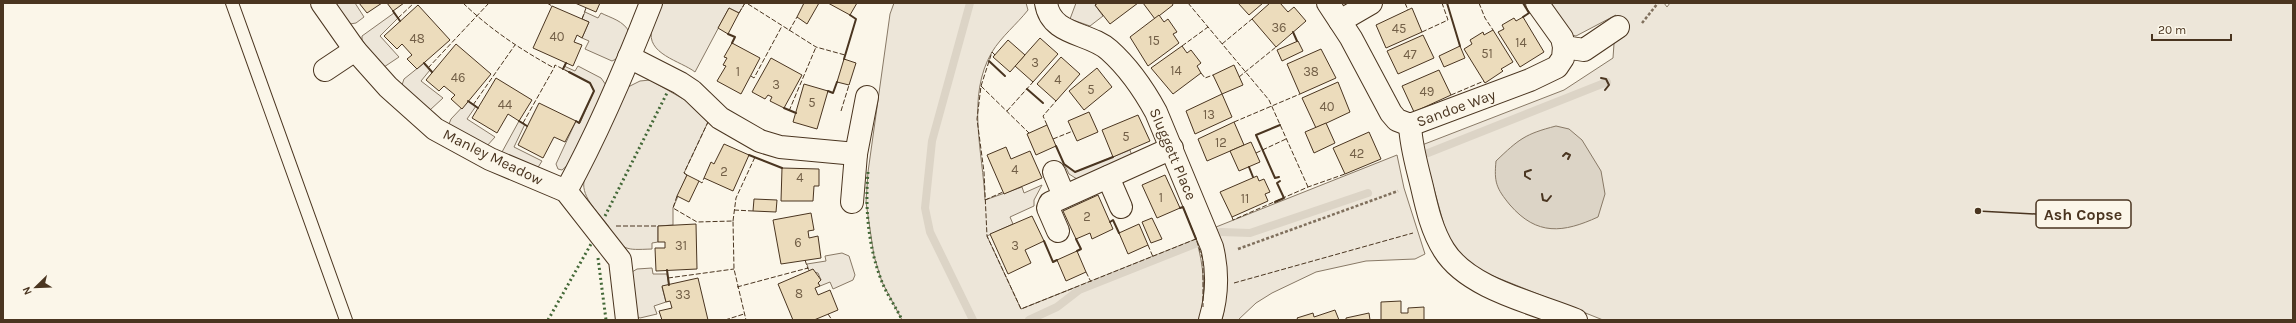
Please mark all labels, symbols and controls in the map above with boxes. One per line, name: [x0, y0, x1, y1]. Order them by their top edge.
scale bar: [2152, 16, 2231, 42]
house number: 36: [1271, 20, 1287, 35]
house number: 45: [1392, 21, 1406, 36]
text: 20 m: [2158, 23, 2186, 37]
house number: 40: [550, 29, 565, 44]
house number: 48: [409, 31, 425, 46]
house number: 15: [1148, 33, 1160, 48]
house number: 14: [1515, 35, 1527, 50]
house number: 51: [1481, 46, 1493, 61]
house number: 47: [1403, 47, 1417, 62]
house number: 3: [1031, 55, 1039, 70]
house number: 14: [1170, 63, 1182, 78]
house number: 1: [736, 64, 740, 79]
house number: 38: [1303, 64, 1319, 79]
house number: 46: [451, 70, 465, 85]
house number: 4: [1054, 72, 1062, 87]
house number: 3: [772, 77, 780, 92]
house number: 5: [1087, 82, 1095, 97]
house number: 49: [1420, 84, 1434, 99]
street label: Sandoe Way: [1414, 85, 1498, 131]
house number: 5: [808, 95, 816, 110]
house number: 44: [498, 97, 512, 112]
house number: 40: [1320, 99, 1335, 114]
street label: Sluggett Place: [1146, 105, 1200, 203]
house number: 13: [1203, 107, 1215, 122]
street label: Manley Meadow: [440, 125, 546, 189]
house number: 5: [1122, 129, 1130, 144]
house number: 12: [1215, 135, 1227, 150]
house number: 42: [1350, 146, 1364, 161]
house number: 4: [1011, 162, 1019, 177]
house number: 2: [720, 164, 728, 179]
house number: 4: [796, 170, 804, 185]
house number: 1: [1159, 190, 1163, 205]
house number: 11: [1241, 191, 1249, 206]
callout: Ash Copse: [2036, 200, 2131, 228]
text: Ash Copse: [2044, 205, 2122, 224]
house number: 2: [1083, 209, 1091, 224]
house number: 6: [794, 235, 802, 250]
house number: 31: [675, 238, 687, 253]
house number: 3: [1011, 238, 1019, 253]
north arrow: [16, 267, 56, 307]
text: N: [20, 285, 35, 297]
house number: 8: [795, 286, 803, 301]
house number: 33: [675, 287, 691, 302]

